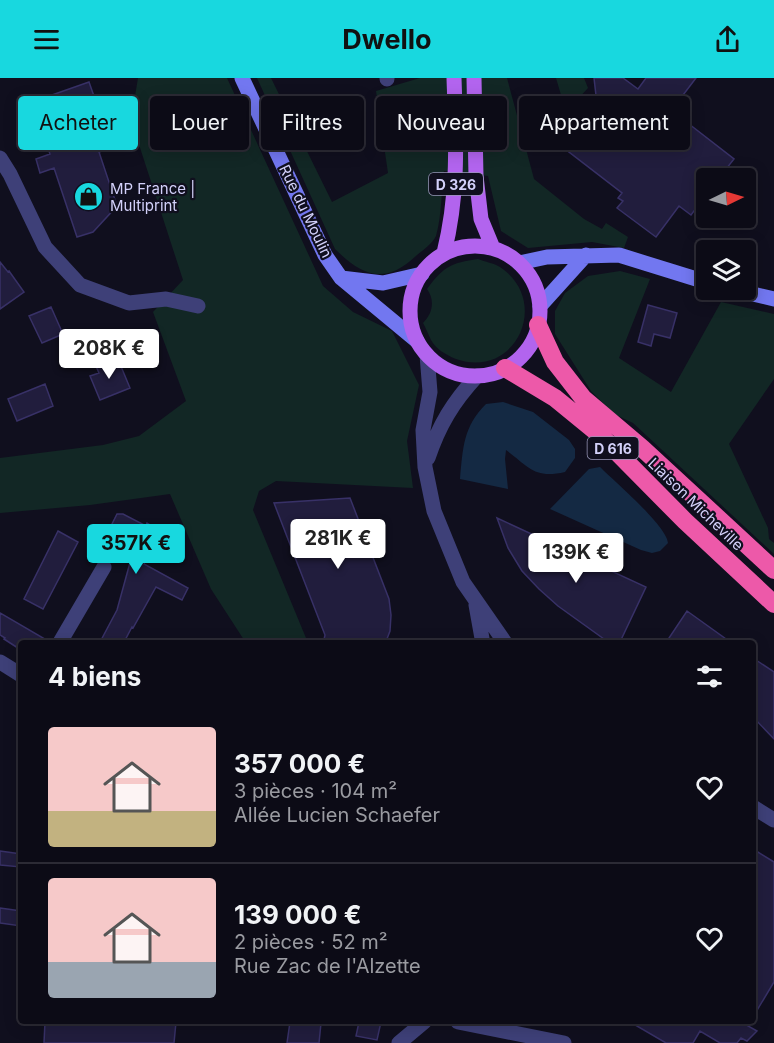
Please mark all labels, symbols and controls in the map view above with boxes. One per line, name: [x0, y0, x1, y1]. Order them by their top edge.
icon: menu: [30, 23, 63, 56]
text: Dwello: [342, 23, 432, 56]
icon: share: [711, 23, 744, 56]
chip: Acheter: [18, 96, 138, 150]
chip: Louer: [150, 96, 249, 150]
chip: Filtres: [261, 96, 364, 150]
chip: Nouveau: [376, 96, 507, 150]
chip: Appartement: [519, 96, 690, 150]
street label: Rue du Moulin: [275, 161, 337, 261]
north arrow: [696, 168, 756, 228]
map controls: [696, 168, 756, 300]
road number: D 326: [429, 173, 483, 195]
place label: MP France | Multiprint: [110, 179, 195, 215]
shop icon: MP France | Multiprint: [73, 181, 105, 213]
button: layers: [696, 240, 756, 300]
pin: 208K €: [60, 329, 158, 380]
text: 208K €: [73, 336, 145, 360]
road number: D 616: [588, 437, 638, 459]
street label: Liaison Micheville: [644, 454, 748, 554]
pin: 281K €: [289, 519, 387, 570]
pin: 357K €: [87, 524, 185, 575]
text: 281K €: [304, 526, 372, 550]
text: 357K €: [101, 531, 171, 555]
pin: 139K €: [527, 533, 625, 584]
text: 139K €: [542, 540, 610, 564]
icon: filters: [693, 660, 726, 693]
text: 4 biens: [48, 661, 141, 692]
text: 357 000 €: [234, 748, 365, 779]
icon: home: [96, 751, 168, 823]
icon: heart: [693, 771, 726, 804]
text: 3 pièces · 104 m²: [234, 779, 397, 803]
text: Allée Lucien Schaefer: [234, 803, 440, 827]
text: 139 000 €: [234, 899, 362, 930]
icon: home: [96, 902, 168, 974]
icon: heart: [693, 922, 726, 955]
text: 2 pièces · 52 m²: [234, 930, 388, 954]
text: Rue Zac de l'Alzette: [234, 954, 421, 978]

